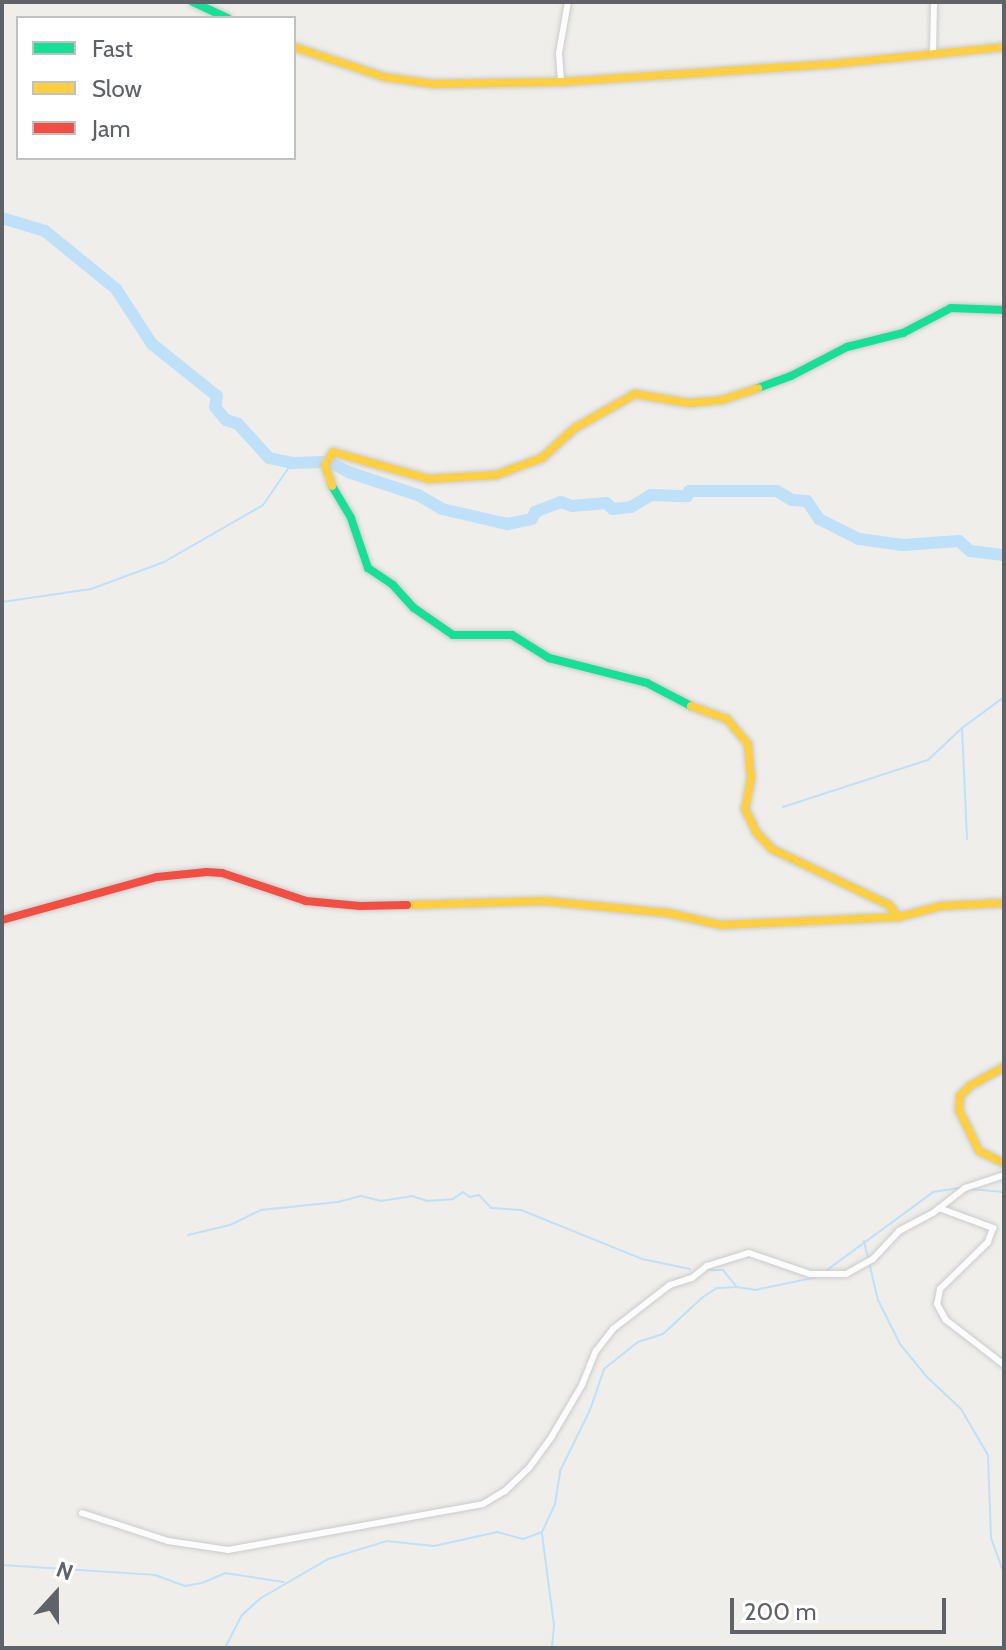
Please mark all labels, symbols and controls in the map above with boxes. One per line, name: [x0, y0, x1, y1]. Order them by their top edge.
legend: [16, 16, 296, 160]
text: Fast: [92, 34, 133, 63]
text: Slow: [92, 74, 142, 103]
text: Jam: [92, 114, 130, 143]
north arrow: [16, 1554, 96, 1634]
text: N: [53, 1556, 77, 1587]
scale bar: [734, 1582, 950, 1632]
text: 200 m: [744, 1597, 817, 1626]

